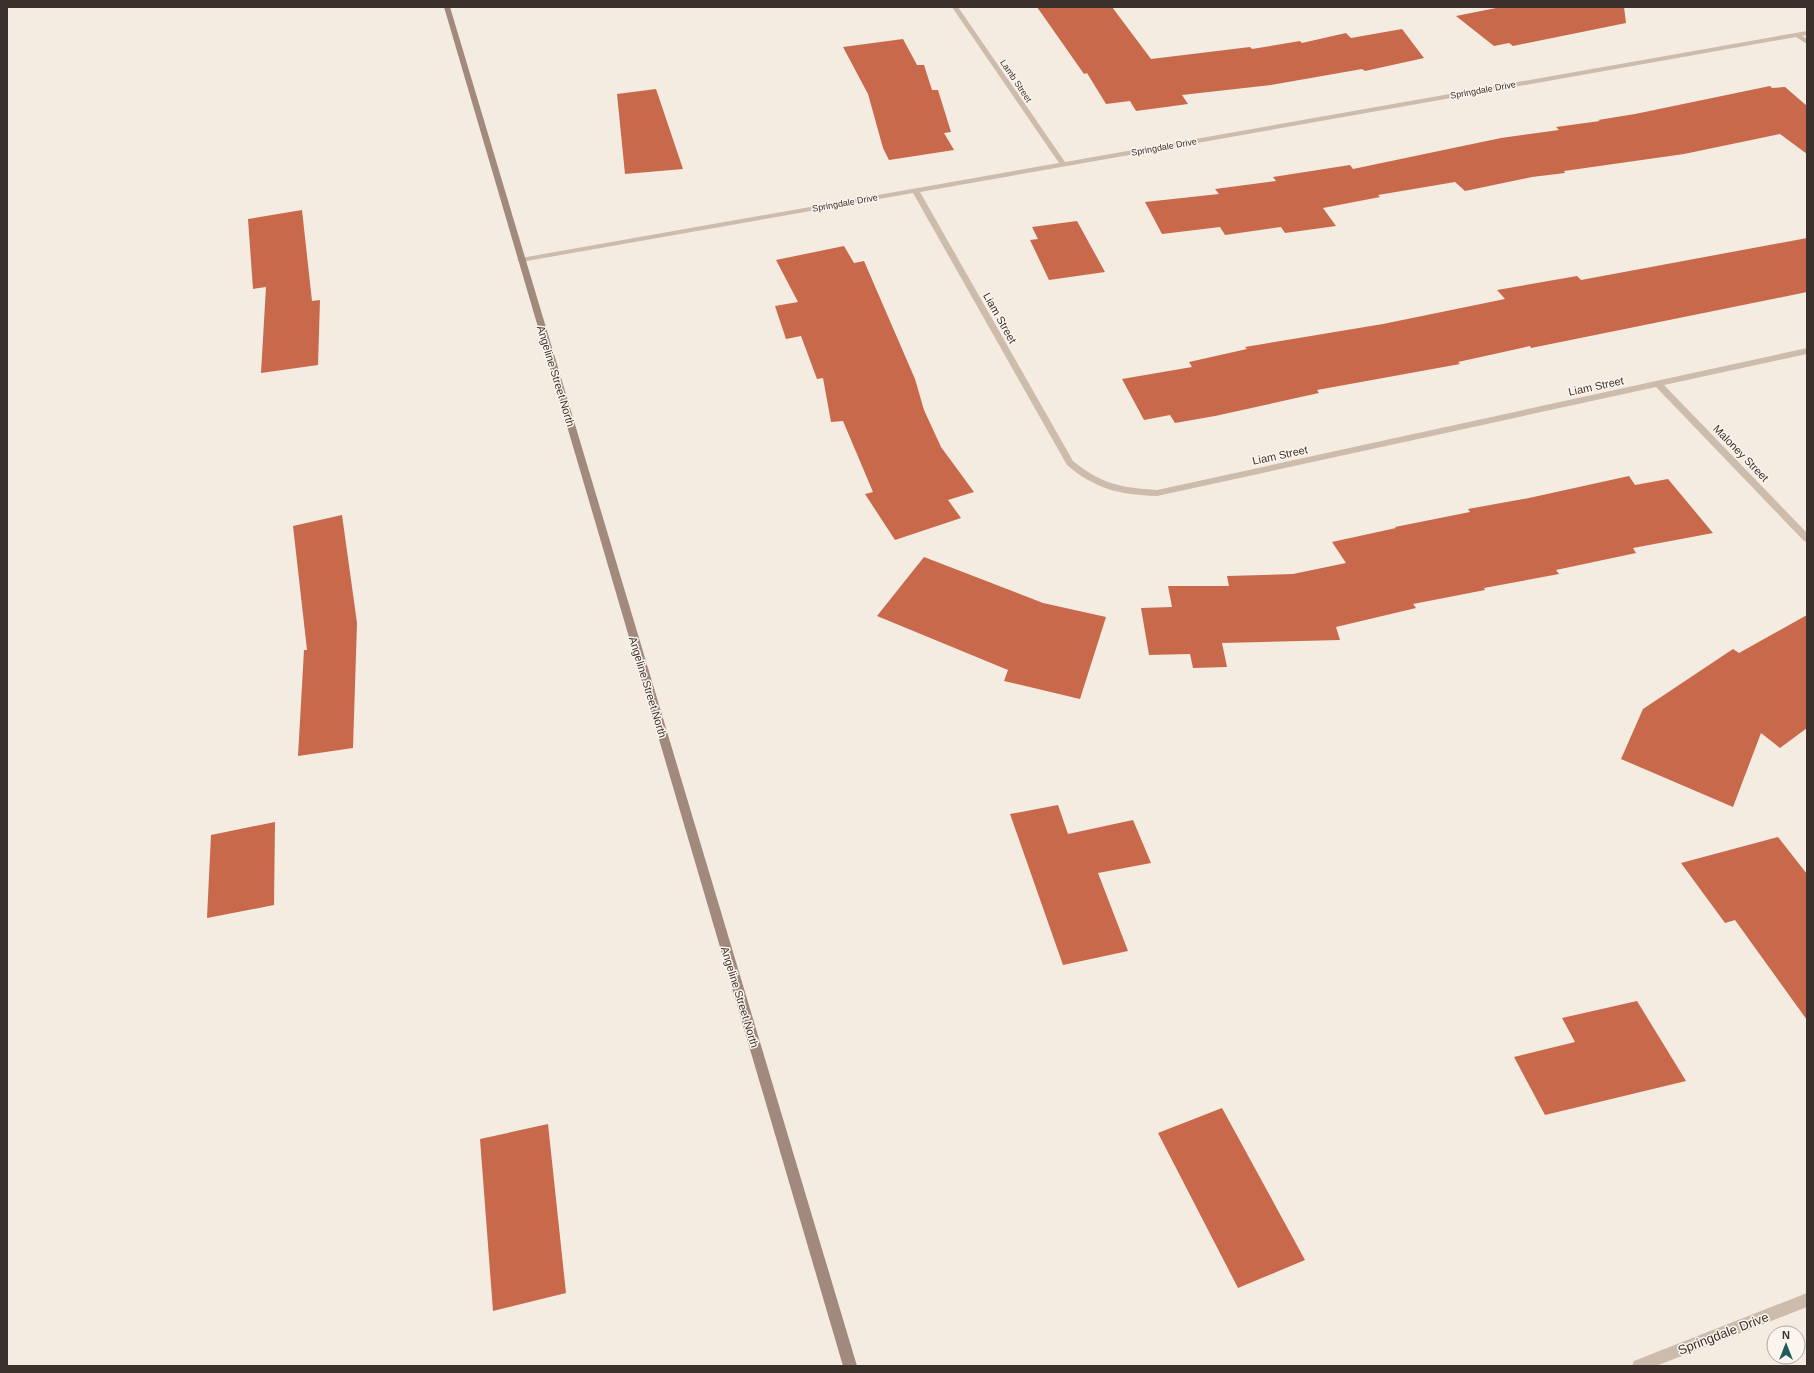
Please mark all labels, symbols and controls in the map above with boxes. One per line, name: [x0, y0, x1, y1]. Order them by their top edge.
street label: Lamb Street: [998, 58, 1034, 105]
street label: Springdale Drive: [1449, 79, 1517, 101]
street label: Springdale Drive: [1130, 136, 1198, 158]
street label: Springdale Drive: [811, 192, 879, 214]
street label: Liam Street: [981, 290, 1019, 346]
street label: Angeline Street North: [535, 324, 577, 428]
street label: Liam Street: [1567, 374, 1625, 398]
street label: Maloney Street: [1711, 422, 1771, 484]
street label: Liam Street: [1251, 443, 1309, 467]
street label: Angeline Street North: [627, 635, 669, 739]
street label: Angeline Street North: [719, 945, 761, 1049]
street label: Springdale Drive: [1676, 1309, 1771, 1358]
north arrow: [1766, 1325, 1806, 1365]
text: N: [1782, 1329, 1790, 1341]

